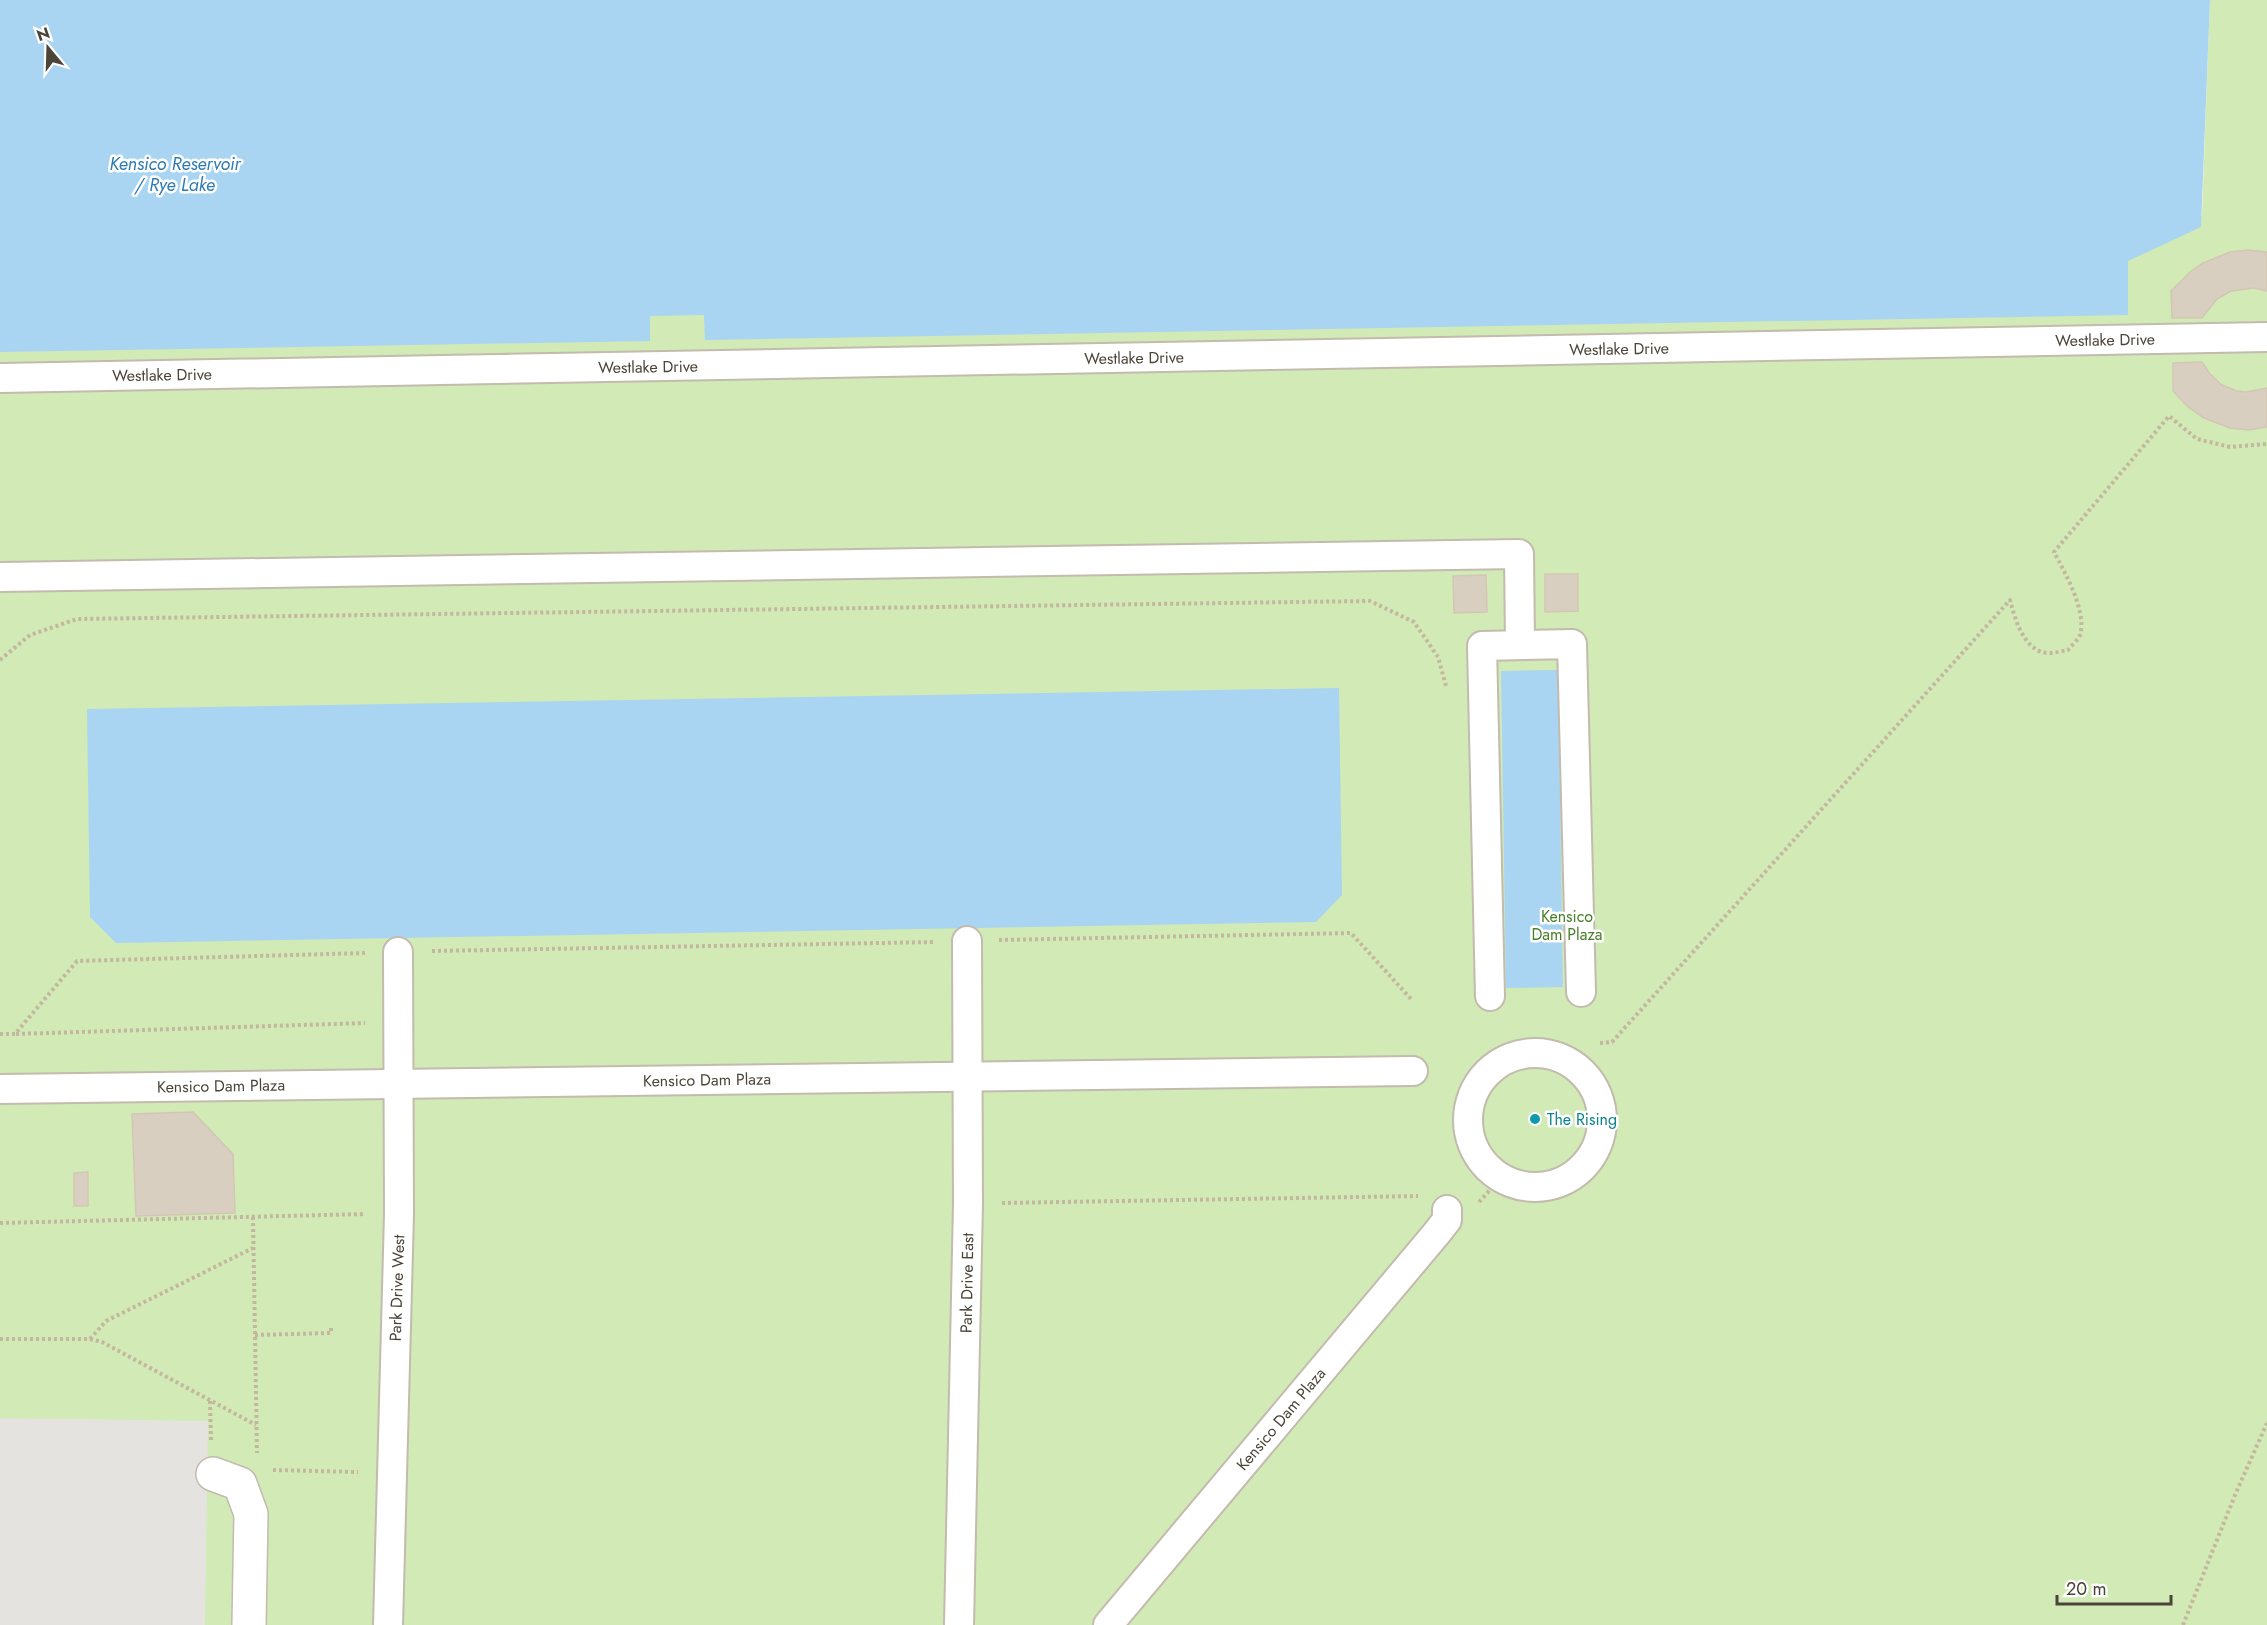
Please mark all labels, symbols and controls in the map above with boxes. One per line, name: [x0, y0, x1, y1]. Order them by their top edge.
north arrow: [18, 18, 78, 78]
text: N: [34, 21, 53, 47]
water label: Kensico Reservoir / Rye Lake: [109, 151, 242, 198]
street label: Westlake Drive: [2055, 328, 2155, 352]
street label: Westlake Drive: [1569, 337, 1669, 361]
street label: Westlake Drive: [1084, 346, 1184, 370]
street label: Westlake Drive: [598, 355, 698, 379]
street label: Westlake Drive: [112, 363, 212, 387]
park label: Kensico Dam Plaza: [1531, 905, 1603, 946]
street label: Kensico Dam Plaza: [643, 1067, 771, 1093]
street label: Kensico Dam Plaza: [157, 1073, 285, 1099]
place label: The Rising: [1547, 1108, 1617, 1131]
marker: The Rising: [1528, 1112, 1542, 1126]
street label: Park Drive East: [955, 1232, 979, 1333]
street label: Park Drive West: [384, 1234, 410, 1342]
street label: Kensico Dam Plaza: [1231, 1363, 1331, 1475]
scale bar: [2057, 1568, 2171, 1606]
text: 20 m: [2066, 1576, 2106, 1602]

